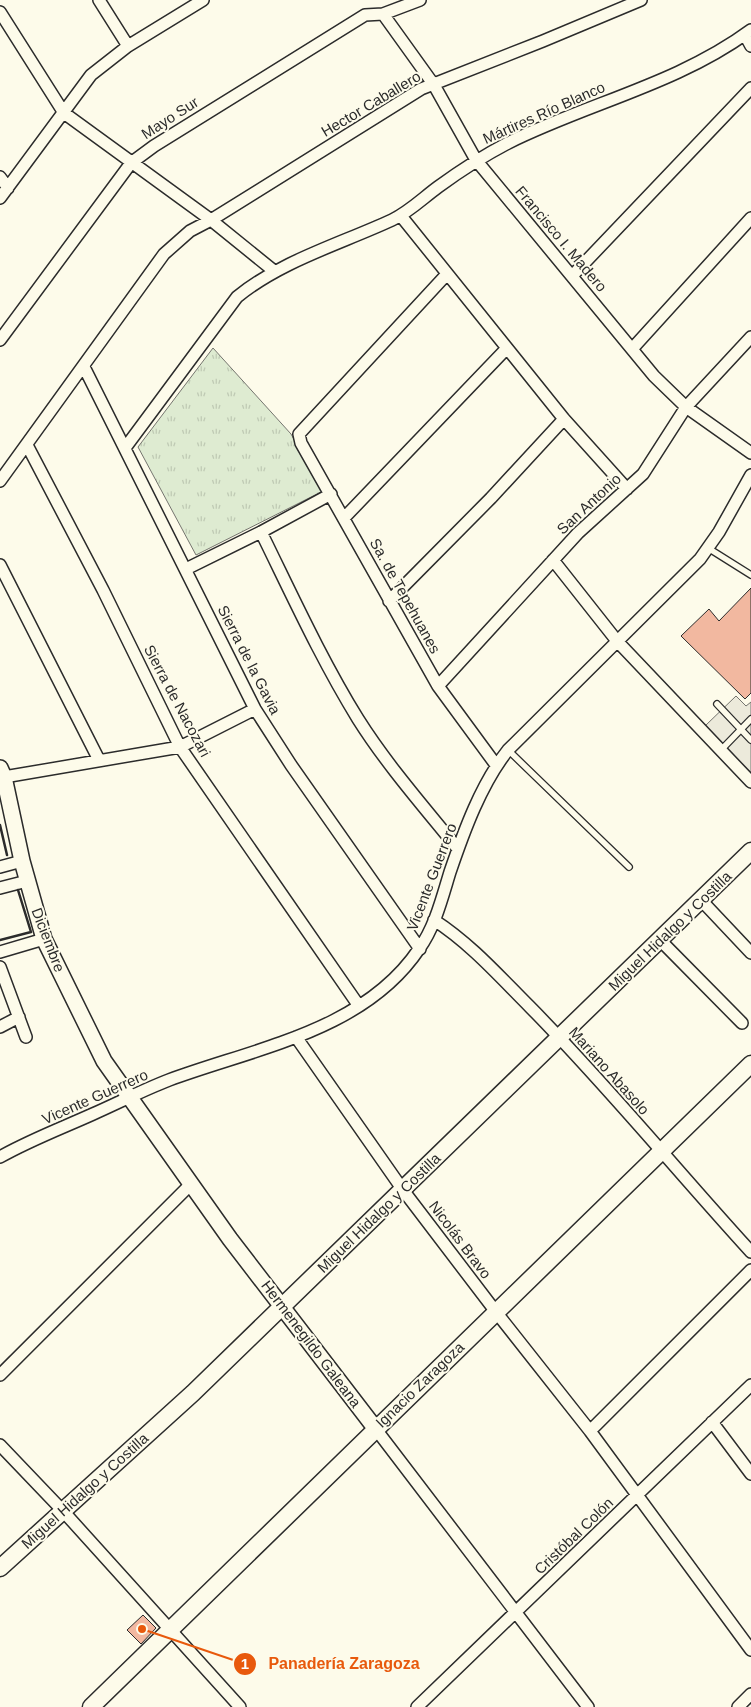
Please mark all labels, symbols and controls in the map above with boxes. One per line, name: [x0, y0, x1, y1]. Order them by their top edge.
street label: Hector Caballero: [318, 67, 423, 140]
street label: Mártires Río Blanco: [480, 78, 607, 147]
street label: Mayo Sur: [138, 93, 201, 142]
street label: Francisco I. Madero: [512, 182, 610, 295]
street label: San Antonio: [553, 470, 624, 537]
street label: Sa. de Tepehuanes: [367, 535, 444, 656]
street label: Sierra de la Gavia: [215, 602, 285, 718]
street label: Sierra de Nacozari: [141, 642, 214, 760]
street label: Vicente Guerrero: [403, 821, 460, 933]
street label: Miguel Hidalgo y Costilla: [605, 867, 735, 994]
street label: Diciembre: [28, 905, 68, 974]
street label: Mariano Abasolo: [566, 1023, 653, 1118]
street label: Vicente Guerrero: [39, 1066, 150, 1127]
street label: Miguel Hidalgo y Costilla: [314, 1149, 444, 1276]
street label: Nicolás Bravo: [426, 1198, 495, 1282]
street label: Hermenegildo Galeana: [258, 1277, 365, 1411]
street label: Ignacio Zaragoza: [372, 1338, 468, 1431]
street label: Miguel Hidalgo y Costilla: [18, 1429, 152, 1552]
street label: Cristóbal Colón: [531, 1494, 616, 1577]
callout: Panadería Zaragoza: [233, 1648, 429, 1679]
text: 1: [241, 1655, 249, 1672]
text: Panadería Zaragoza: [268, 1655, 420, 1672]

